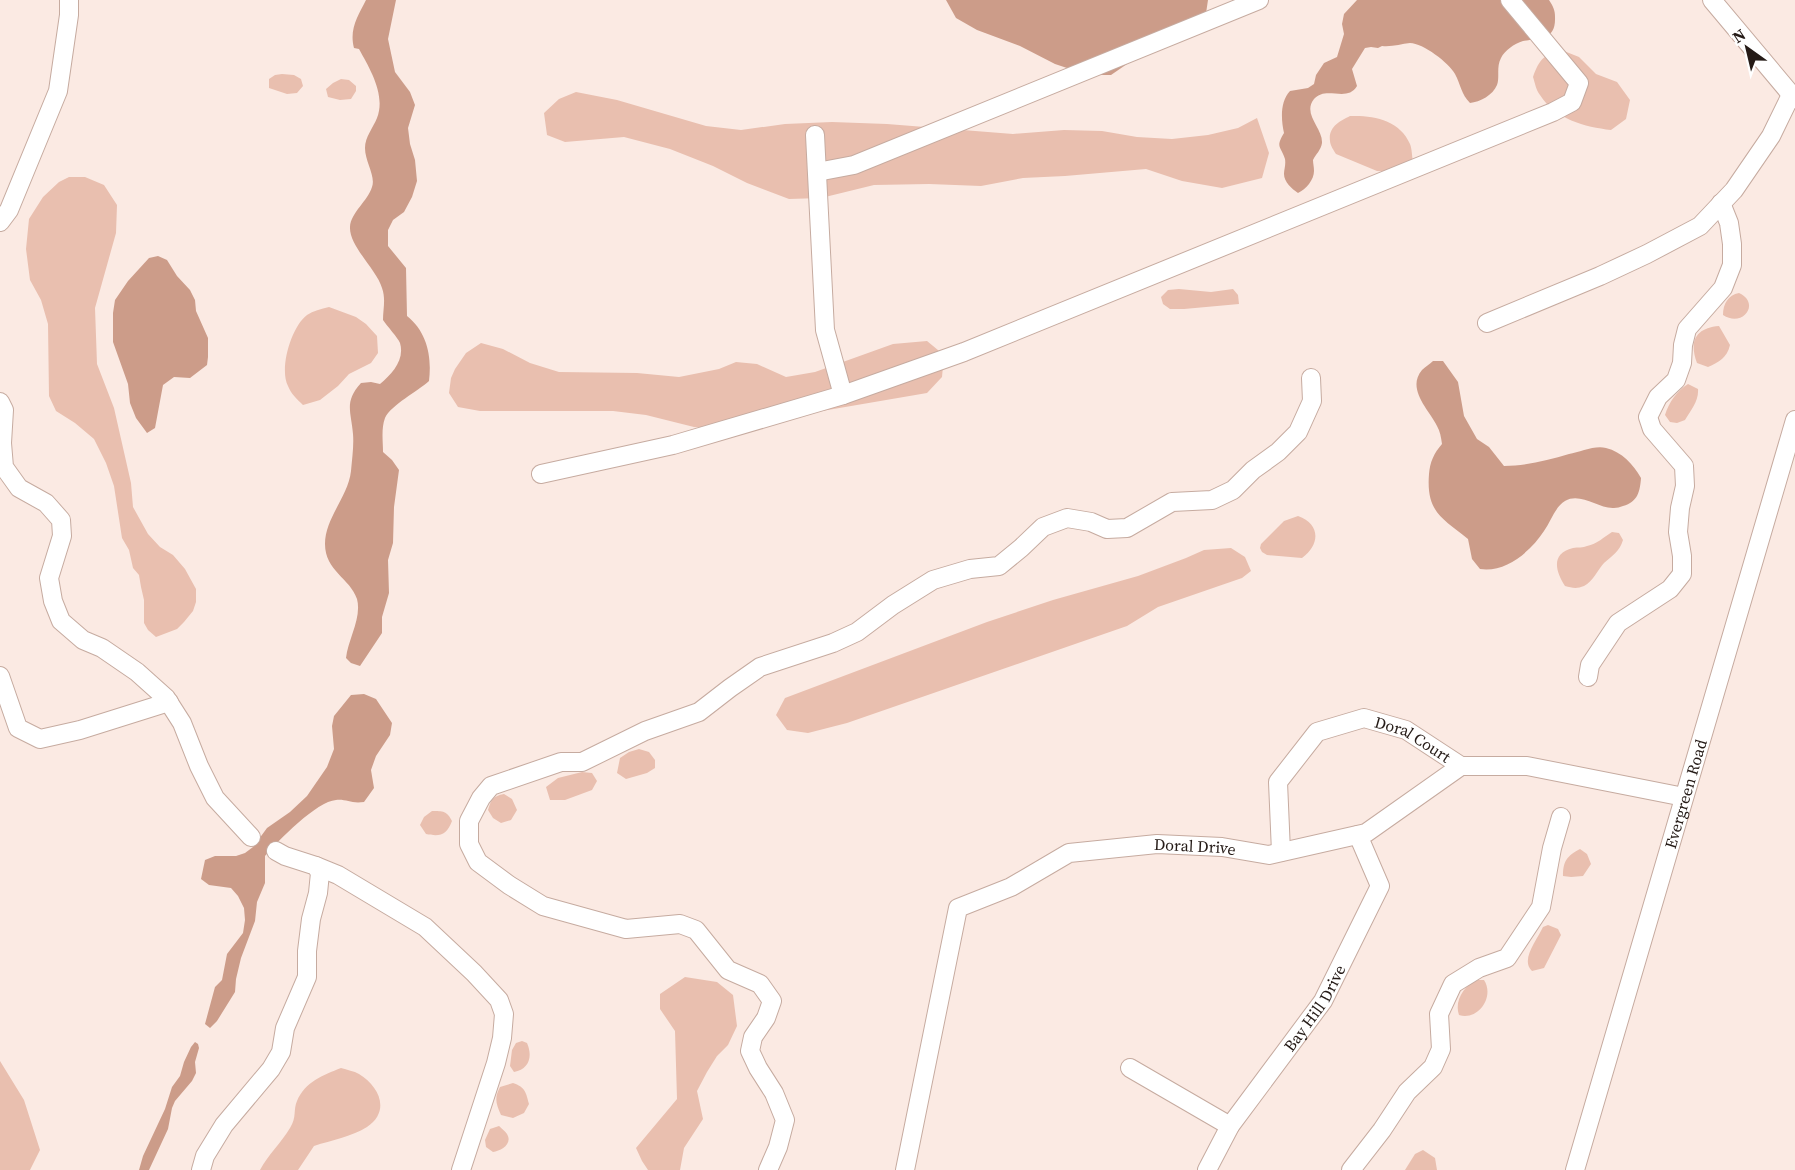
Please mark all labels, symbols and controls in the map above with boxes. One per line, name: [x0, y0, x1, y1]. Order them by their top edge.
north arrow: [1717, 18, 1777, 78]
text: N: [1728, 23, 1750, 48]
street label: Doral Court: [1372, 711, 1456, 768]
street label: Evergreen Road: [1659, 737, 1712, 851]
street label: Doral Drive: [1153, 833, 1238, 860]
street label: Bay Hill Drive: [1278, 961, 1350, 1056]

